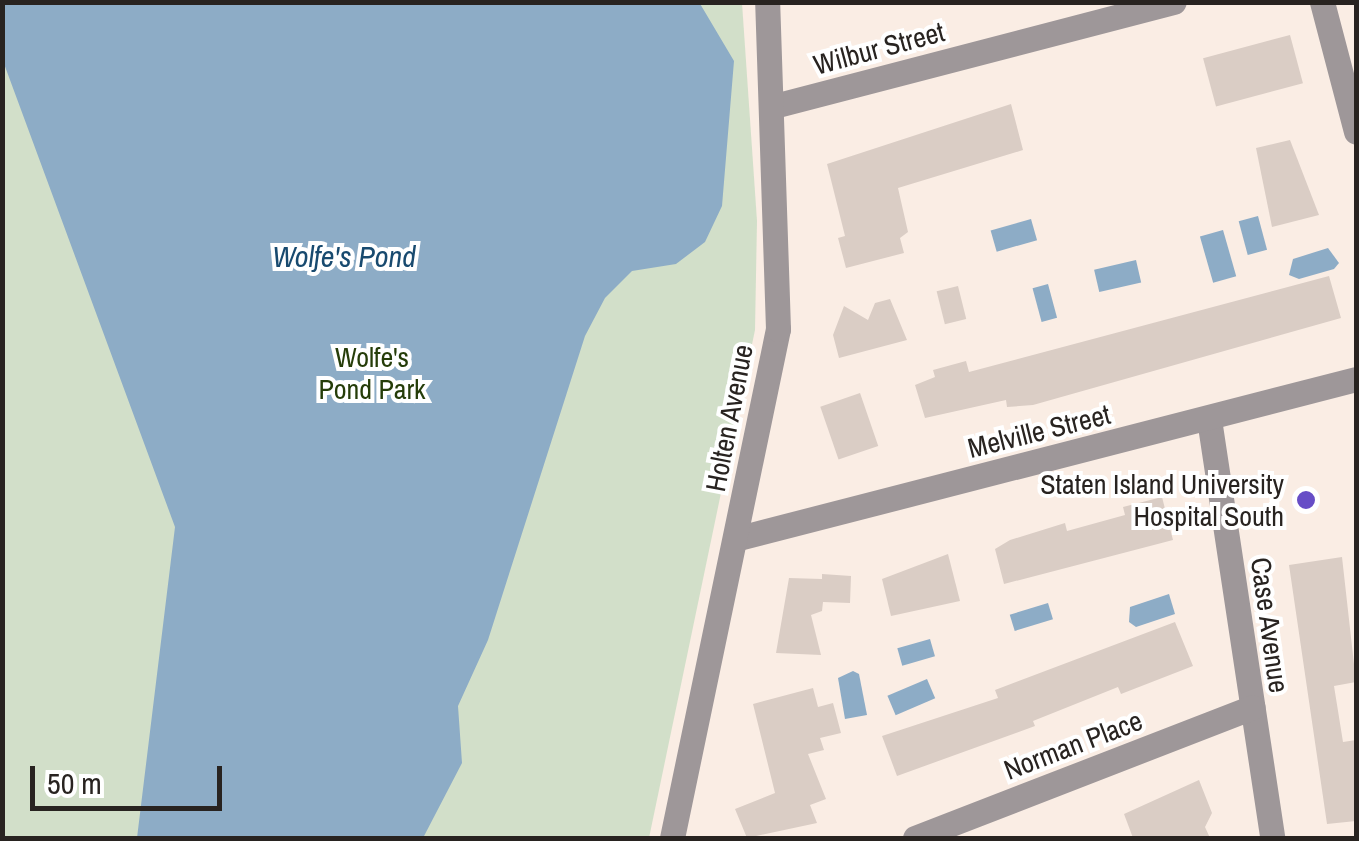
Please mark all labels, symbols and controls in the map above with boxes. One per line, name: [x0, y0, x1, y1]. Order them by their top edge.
street label: Wilbur Street: [810, 14, 948, 82]
water label: Wolfe's Pond: [272, 238, 416, 274]
park label: Wolfe's Pond Park: [318, 340, 426, 406]
street label: Holten Avenue: [698, 341, 760, 495]
street label: Melville Street: [964, 397, 1114, 465]
place label: Staten Island University Hospital South: [1040, 467, 1284, 533]
marker: Staten Island University Hospital South: [1293, 487, 1319, 513]
street label: Case Avenue: [1244, 555, 1296, 695]
street label: Norman Place: [999, 703, 1147, 787]
scale bar: [35, 746, 228, 808]
text: 50 m: [47, 763, 102, 803]

